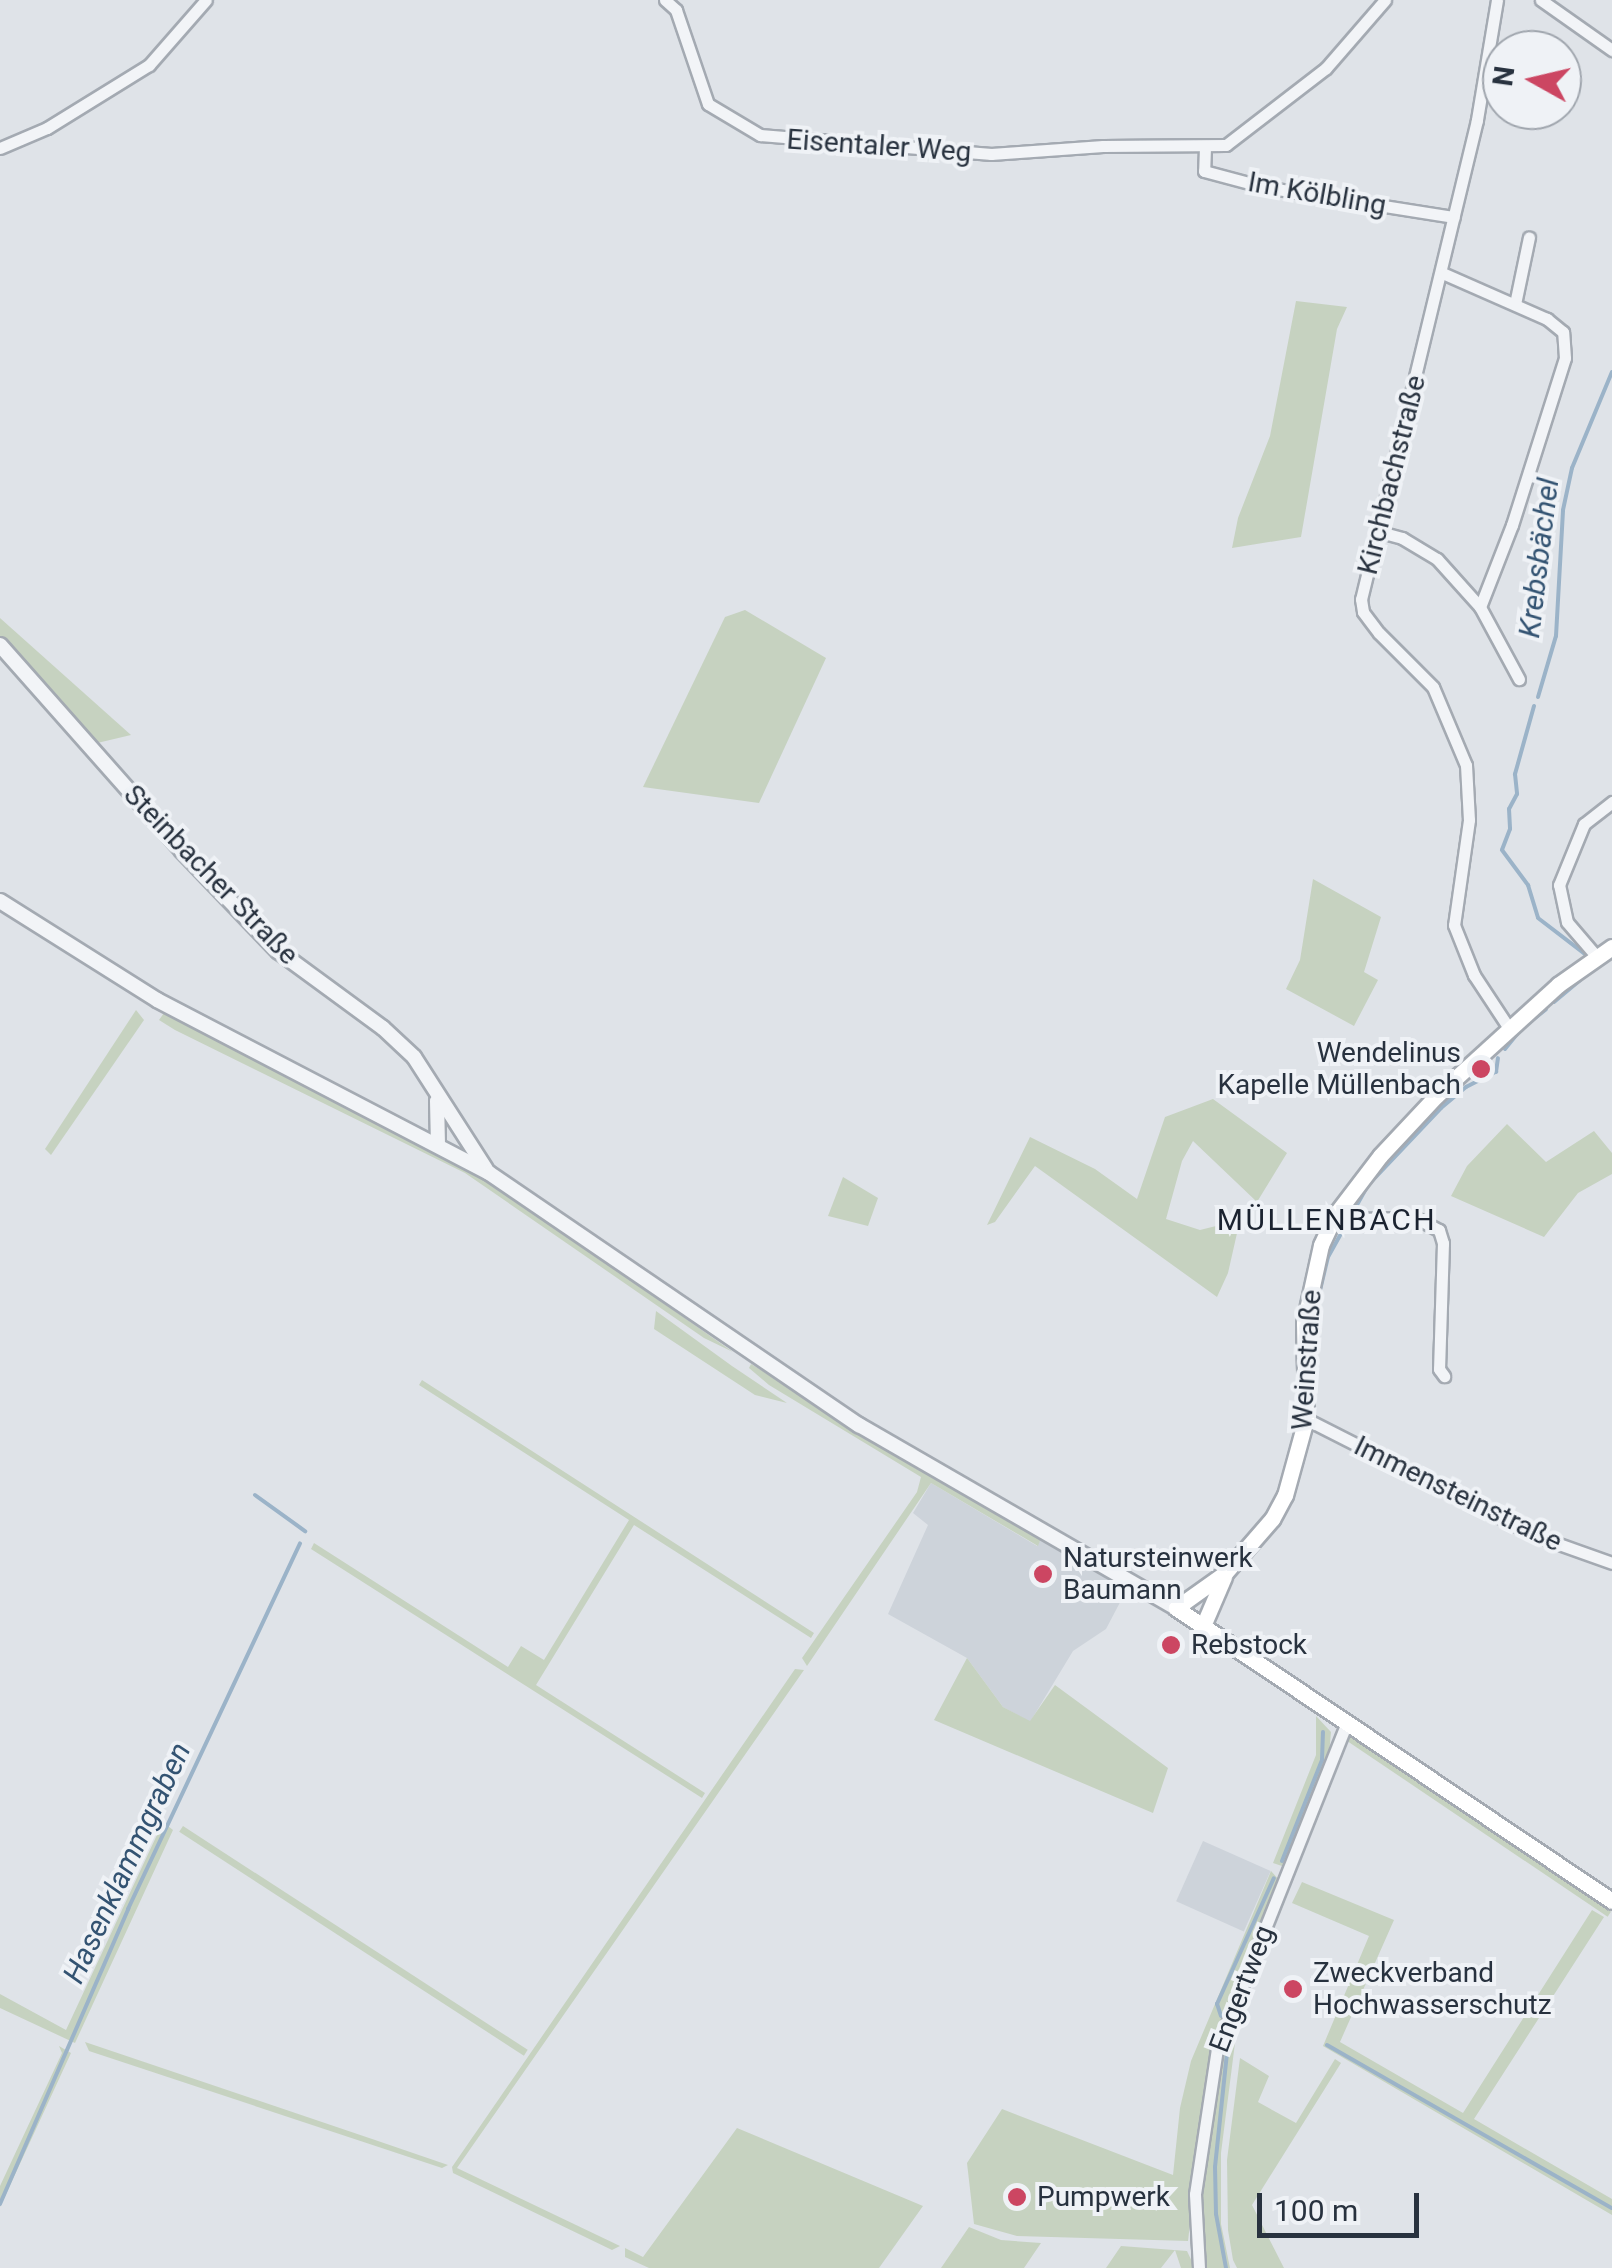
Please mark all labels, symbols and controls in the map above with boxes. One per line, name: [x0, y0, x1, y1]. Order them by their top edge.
north arrow: [1482, 30, 1582, 130]
text: N: [1486, 64, 1521, 88]
street label: Eisentaler Weg: [786, 123, 972, 169]
street label: Im Kölbling: [1245, 165, 1389, 223]
street label: Kirchbachstraße: [1351, 372, 1433, 578]
water label: Krebsbächel: [1511, 476, 1567, 640]
street label: Steinbacher Straße: [117, 778, 305, 972]
place label: Wendelinus Kapelle Müllenbach: [1217, 1036, 1461, 1102]
marker: Wendelinus Kapelle Müllenbach: [1470, 1058, 1492, 1080]
district label: MÜLLENBACH: [1217, 1202, 1437, 1238]
street label: Weinstraße: [1285, 1289, 1329, 1431]
street label: Immensteinstraße: [1349, 1429, 1567, 1559]
place label: Natursteinwerk Baumann: [1063, 1541, 1253, 1607]
marker: Natursteinwerk Baumann: [1032, 1563, 1054, 1585]
place label: Rebstock: [1191, 1628, 1307, 1662]
marker: Rebstock: [1160, 1634, 1182, 1656]
water label: Hasenklammgraben: [56, 1737, 198, 1989]
street label: Engertweg: [1203, 1921, 1281, 2057]
place label: Zweckverband Hochwasserschutz: [1313, 1956, 1552, 2022]
marker: Zweckverband Hochwasserschutz: [1282, 1978, 1304, 2000]
scale bar: [1262, 2173, 1424, 2235]
place label: Pumpwerk: [1037, 2180, 1170, 2214]
marker: Pumpwerk: [1006, 2186, 1028, 2208]
text: 100 m: [1274, 2193, 1358, 2228]

